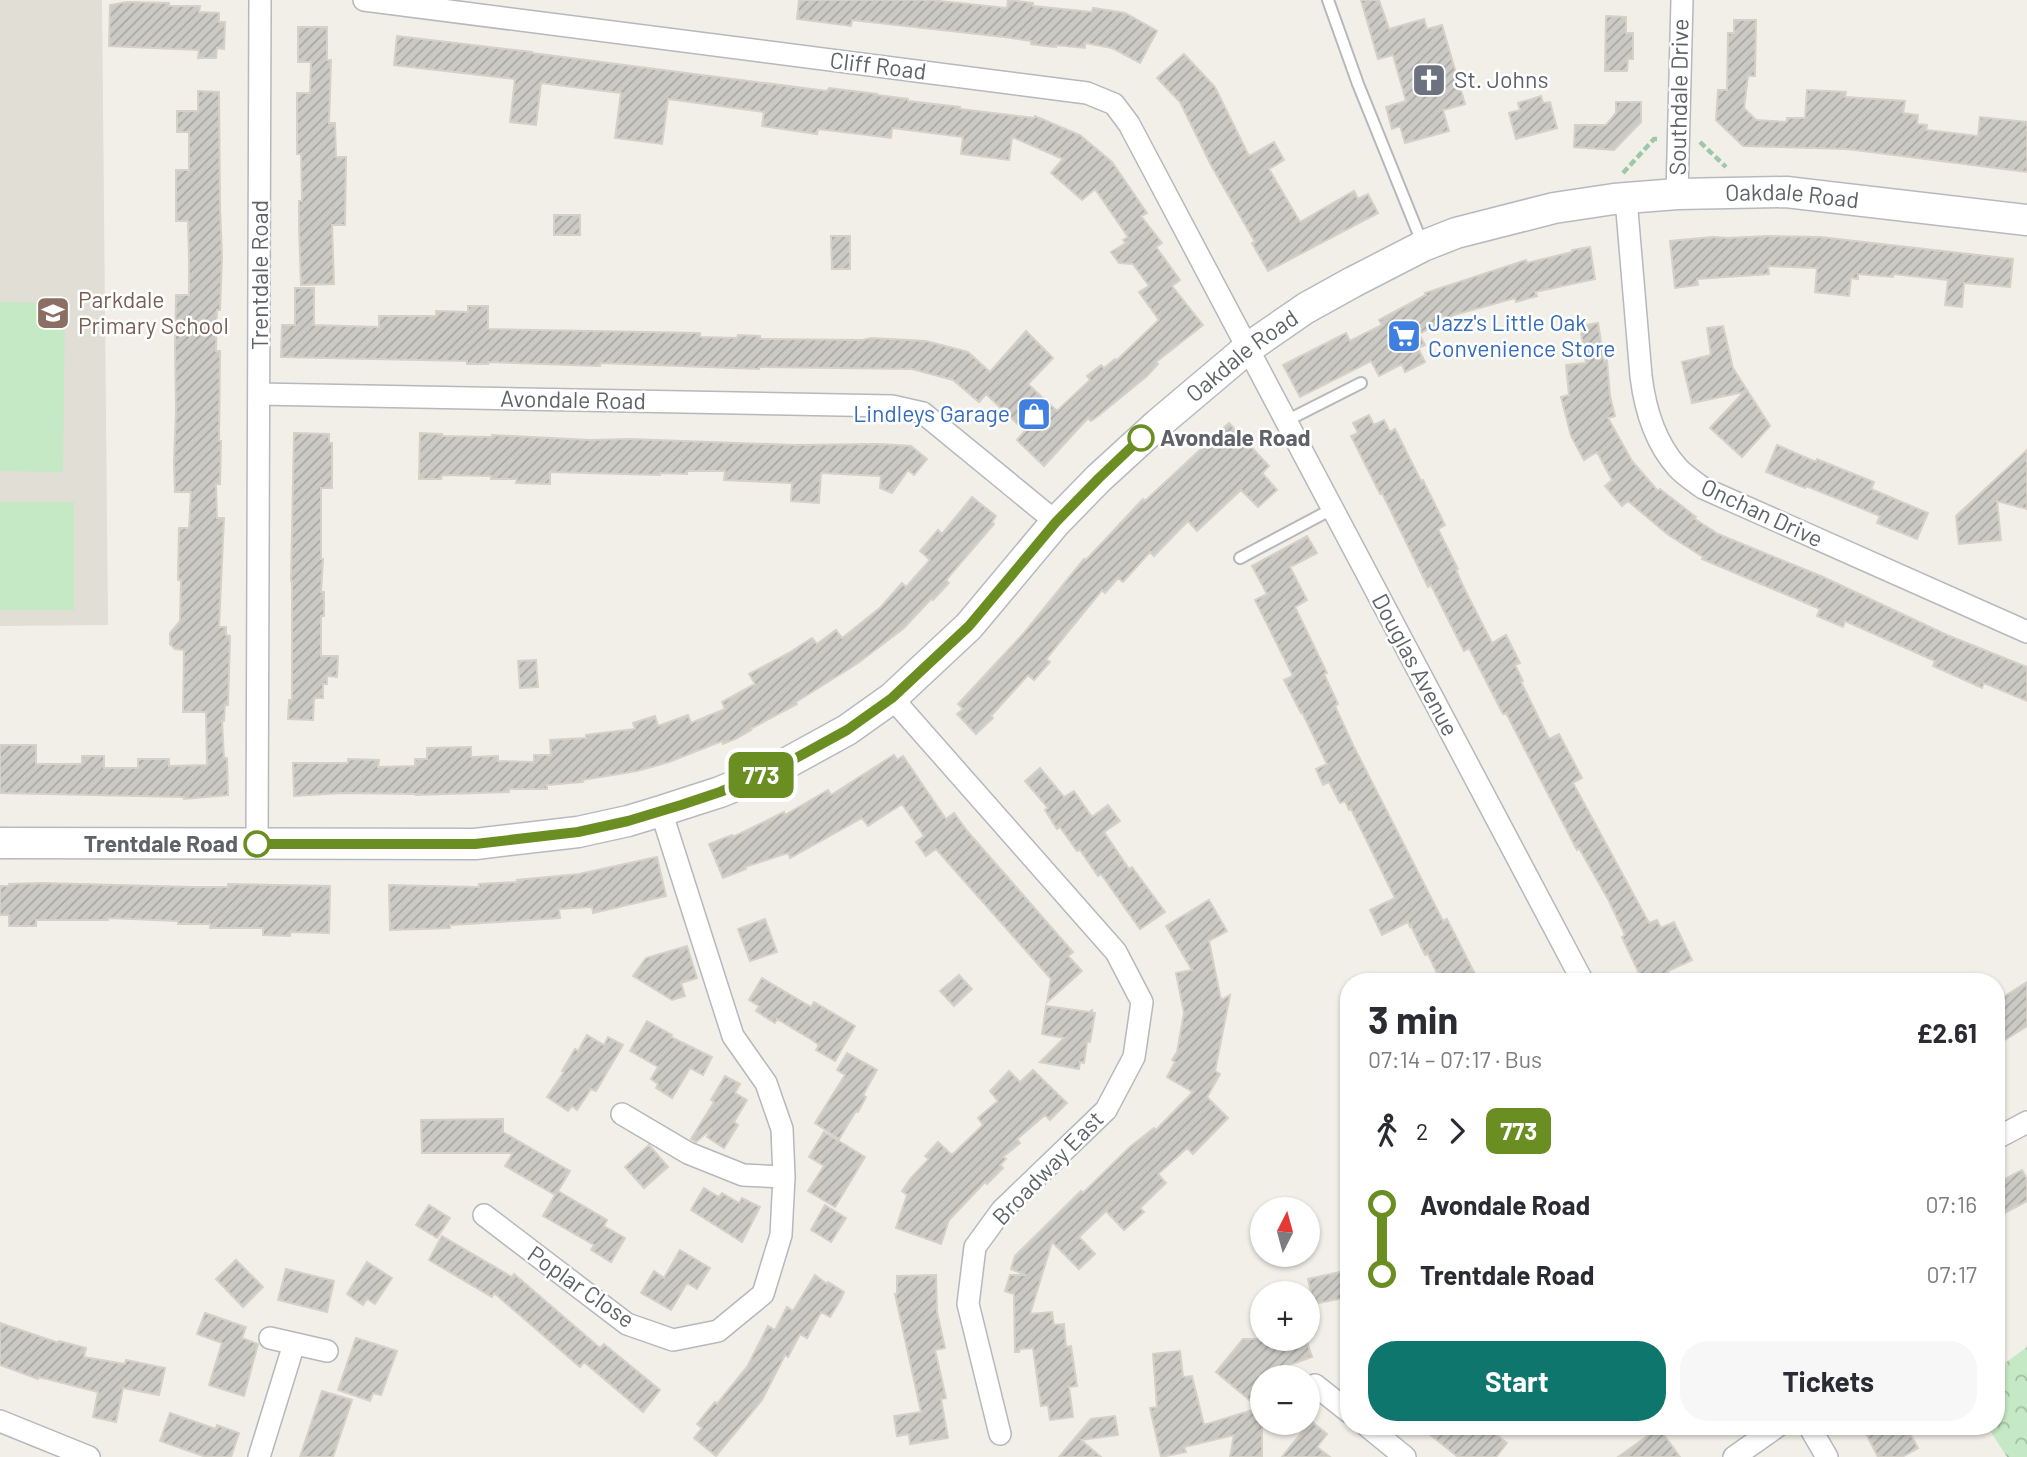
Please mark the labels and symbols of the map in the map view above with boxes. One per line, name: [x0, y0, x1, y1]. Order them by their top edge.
street label: Southdale Drive: [1663, 18, 1693, 176]
street label: Cliff Road: [828, 45, 928, 85]
church icon: St. Johns: [1410, 61, 1448, 99]
place label: St. Johns: [1454, 65, 1548, 93]
street label: Oakdale Road: [1725, 177, 1861, 213]
street label: Trentdale Road: [245, 200, 273, 350]
place label: Parkdale Primary School: [78, 285, 229, 339]
school or university icon: Parkdale Primary School: [34, 294, 72, 332]
street label: Oakdale Road: [1180, 303, 1303, 407]
place label: Jazz's Little Oak Convenience Store: [1428, 308, 1615, 362]
supermarket icon: Jazz's Little Oak Convenience Store: [1385, 317, 1423, 355]
street label: Avondale Road: [500, 384, 646, 414]
shop icon: Lindleys Garage: [1015, 395, 1053, 433]
place label: Lindleys Garage: [853, 399, 1010, 427]
place label: Avondale Road: [1160, 423, 1311, 451]
marker: Avondale Road: [1128, 425, 1154, 451]
street label: Onchan Drive: [1697, 472, 1828, 552]
street label: Douglas Avenue: [1367, 589, 1465, 740]
line badge: 773: [721, 752, 801, 798]
place label: Trentdale Road: [84, 829, 238, 857]
marker: Trentdale Road: [244, 831, 270, 857]
street label: Broadway East: [986, 1104, 1109, 1230]
north arrow: [1250, 1197, 1320, 1267]
street label: Poplar Close: [523, 1239, 640, 1333]

